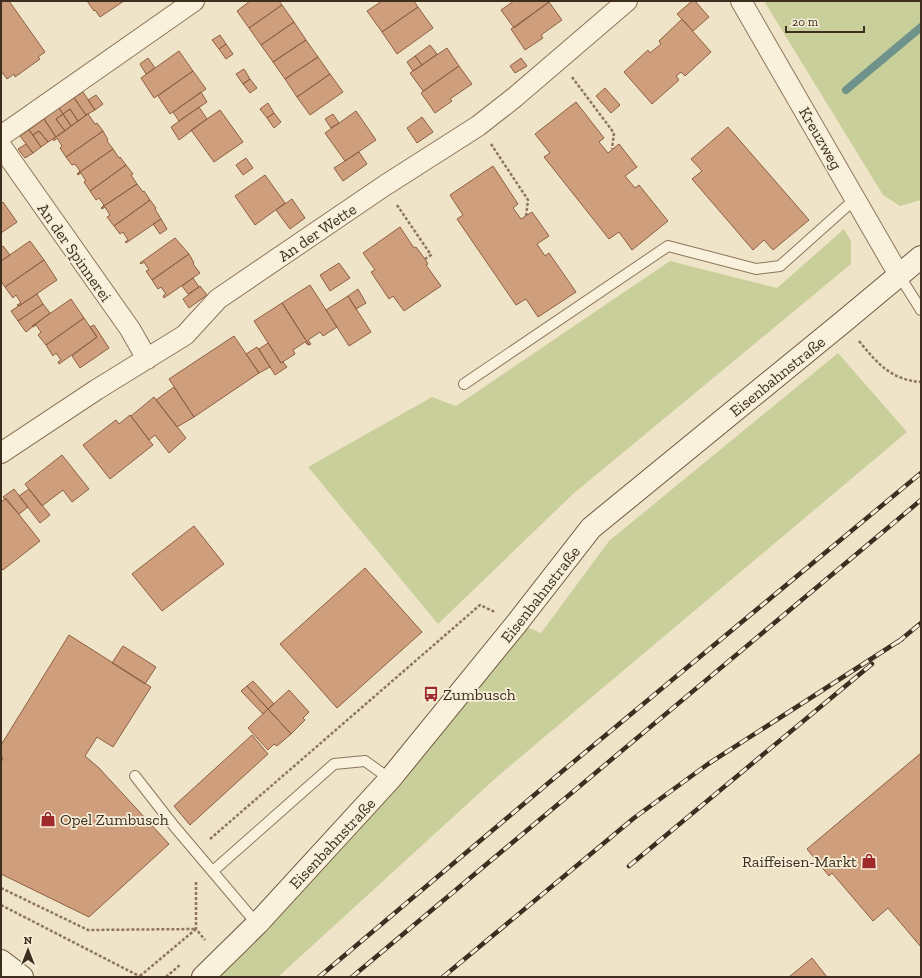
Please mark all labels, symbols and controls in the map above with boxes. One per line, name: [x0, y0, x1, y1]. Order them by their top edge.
scale bar: [786, 8, 864, 34]
text: 20 m: [792, 15, 819, 29]
street label: Kreuzweg: [795, 104, 846, 173]
street label: An der Spinnerei: [34, 199, 116, 306]
street label: An der Wette: [275, 199, 360, 266]
street label: Eisenbahnstraße: [726, 332, 829, 421]
street label: Eisenbahnstraße: [497, 542, 584, 646]
bus stop icon: Zumbusch: [422, 685, 440, 703]
place label: Zumbusch: [443, 685, 516, 704]
street label: Eisenbahnstraße: [285, 794, 379, 893]
shop icon: Opel Zumbusch: [39, 810, 57, 828]
place label: Opel Zumbusch: [60, 810, 169, 829]
place label: Raiffeisen-Markt: [742, 852, 857, 871]
shop icon: Raiffeisen-Markt: [860, 852, 878, 870]
north arrow: [8, 930, 48, 970]
text: N: [24, 934, 33, 947]

